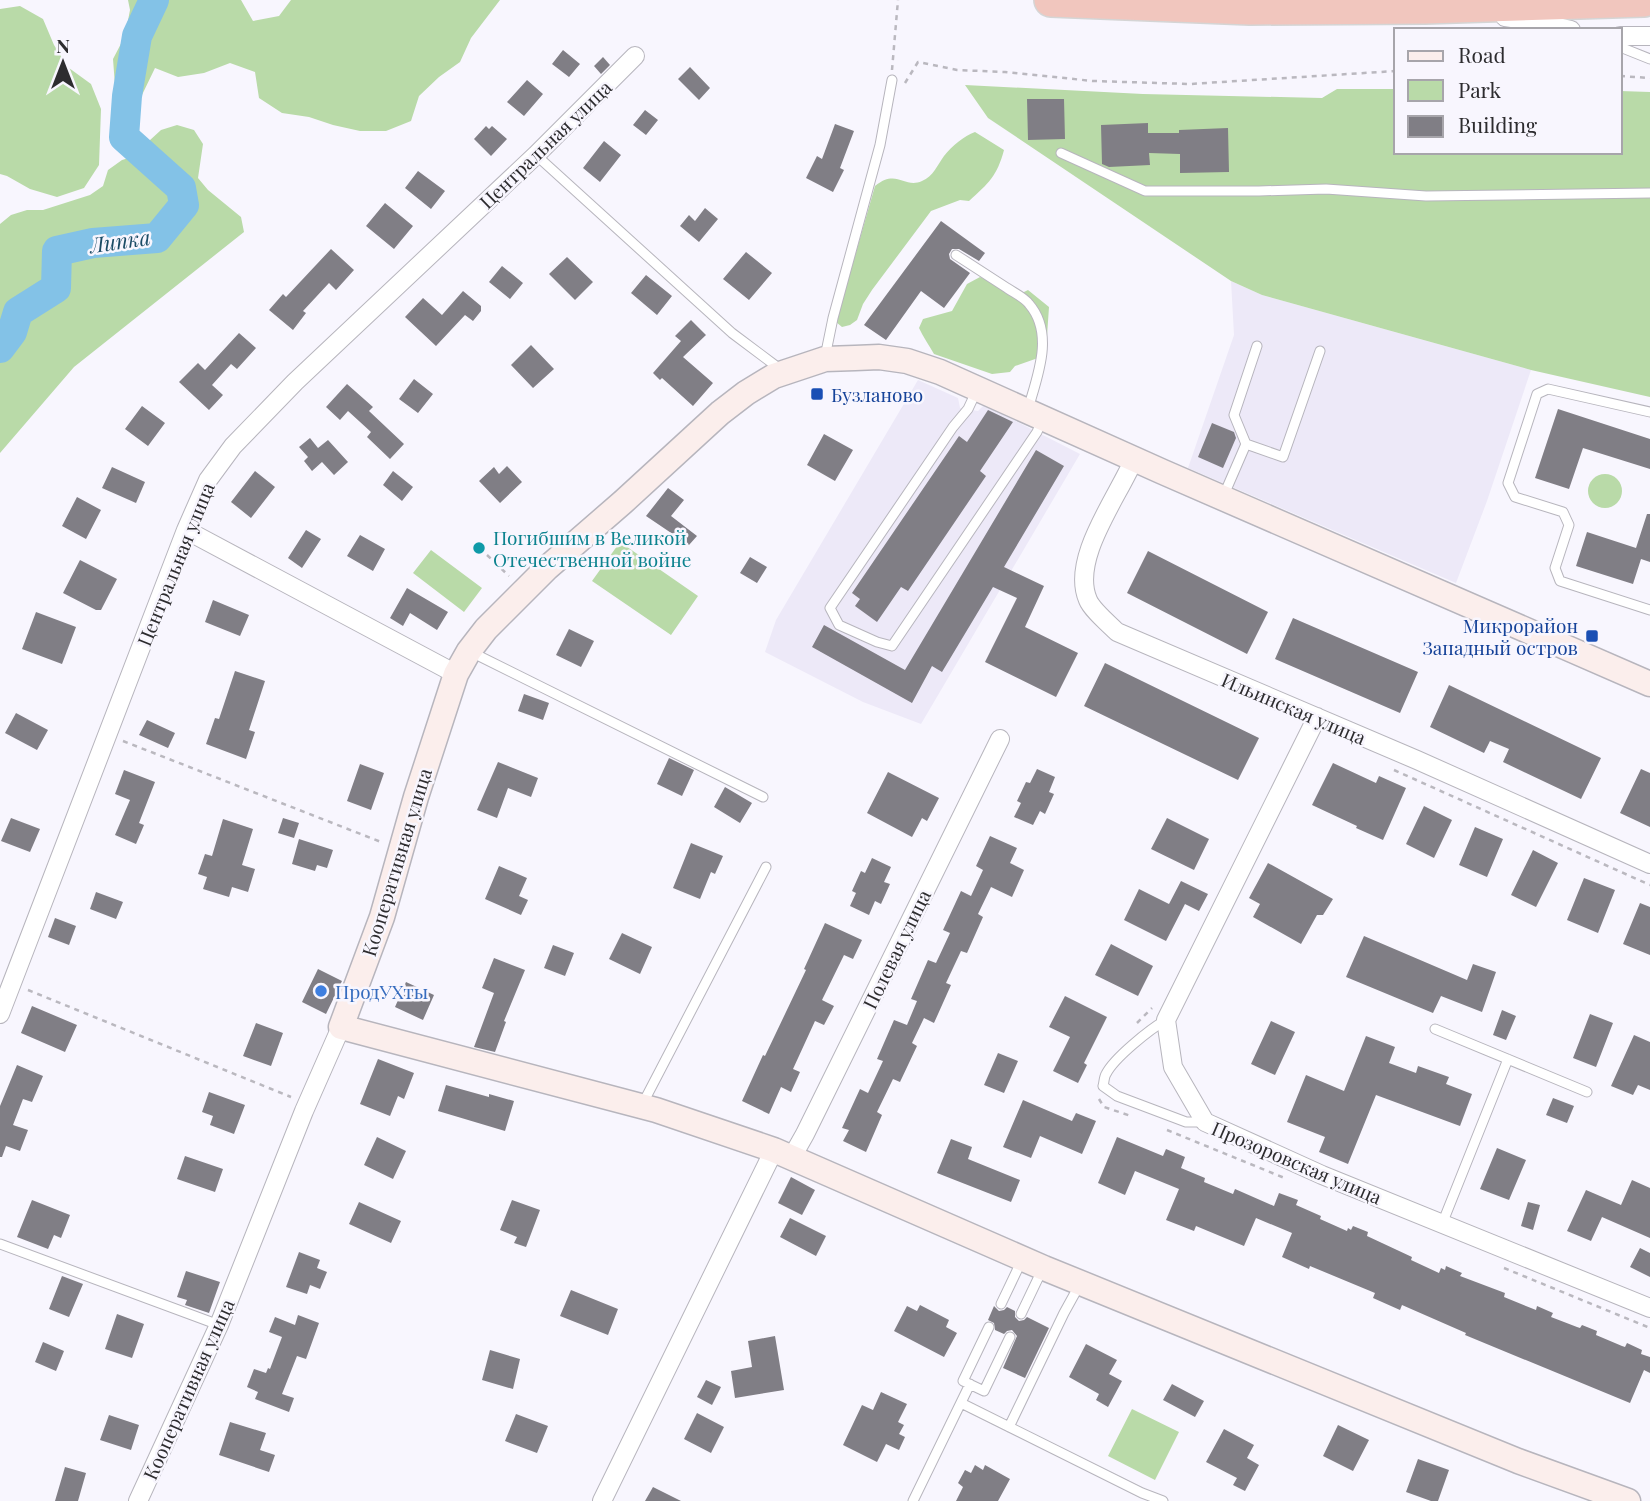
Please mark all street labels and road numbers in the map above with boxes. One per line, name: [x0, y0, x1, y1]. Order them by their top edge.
street label: Центральная улица: [473, 74, 617, 214]
street label: Центральная улица: [130, 478, 220, 650]
street label: Ильинская улица: [1218, 666, 1371, 750]
street label: Кооперативная улица: [355, 764, 437, 959]
street label: Полевая улица: [856, 885, 936, 1013]
street label: Прозоровская улица: [1208, 1114, 1386, 1210]
street label: Кооперативная улица: [136, 1294, 240, 1483]

